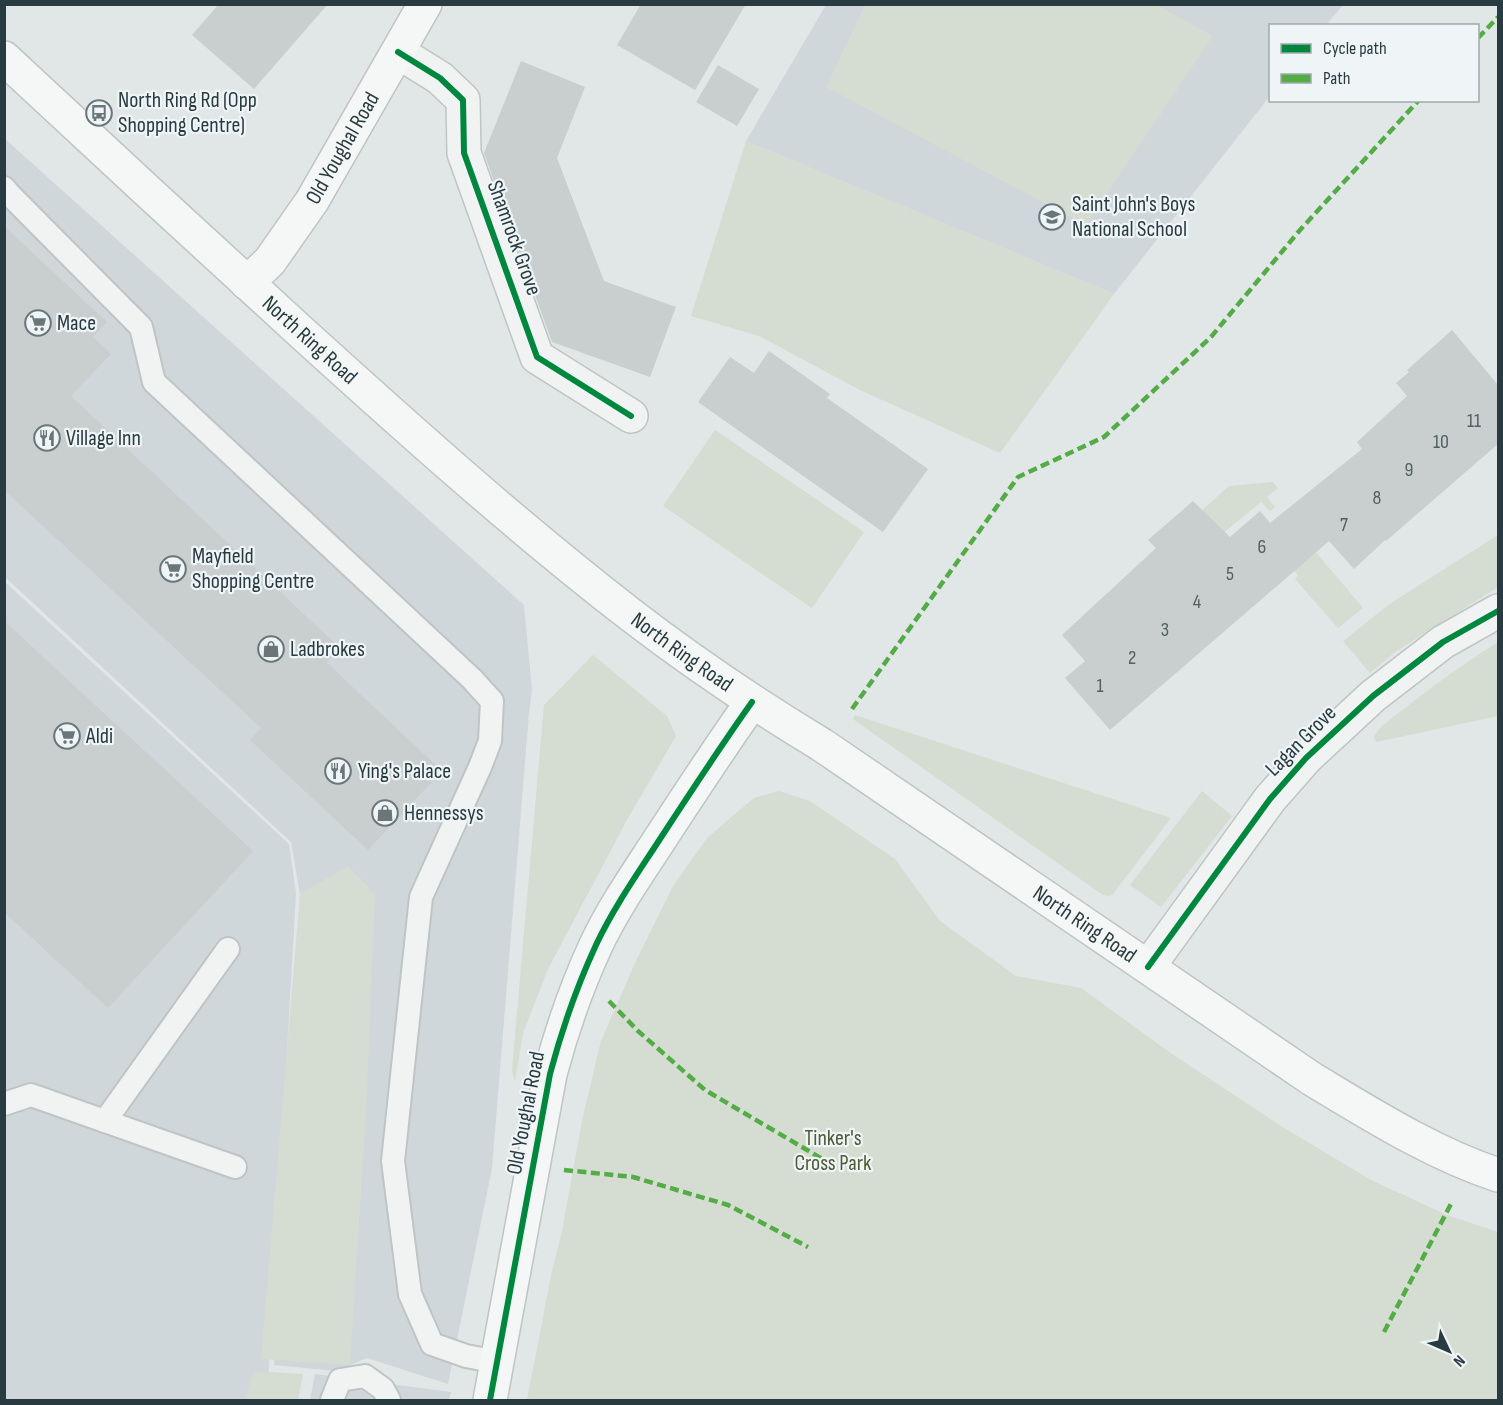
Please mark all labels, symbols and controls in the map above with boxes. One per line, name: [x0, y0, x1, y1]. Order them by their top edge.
legend: [1269, 24, 1479, 102]
text: Cycle path: [1323, 38, 1387, 59]
text: Path: [1323, 68, 1351, 89]
place label: North Ring Rd (Opp Shopping Centre): [118, 87, 257, 139]
street label: Old Youghal Road: [300, 87, 385, 209]
bus stop icon: North Ring Rd (Opp Shopping Centre): [84, 98, 114, 128]
street label: Shamrock Grove: [481, 177, 547, 299]
place label: Saint John's Boys National School: [1072, 191, 1196, 243]
school or university icon: Saint John's Boys National School: [1037, 202, 1067, 232]
street label: North Ring Road: [257, 290, 363, 390]
supermarket icon: Mace: [23, 308, 53, 338]
place label: Mace: [57, 310, 96, 337]
house number: 11: [1467, 409, 1481, 433]
restaurant icon: Village Inn: [32, 423, 62, 453]
place label: Village Inn: [66, 425, 141, 452]
house number: 10: [1433, 430, 1449, 454]
house number: 9: [1405, 458, 1413, 482]
house number: 8: [1373, 486, 1381, 510]
house number: 7: [1340, 513, 1348, 537]
house number: 6: [1258, 535, 1266, 559]
place label: Mayfield Shopping Centre: [192, 543, 314, 595]
supermarket icon: Mayfield Shopping Centre: [158, 554, 188, 584]
house number: 5: [1226, 562, 1234, 586]
house number: 4: [1193, 590, 1201, 614]
street label: North Ring Road: [626, 606, 738, 698]
house number: 3: [1161, 618, 1169, 642]
shop icon: Ladbrokes: [256, 634, 286, 664]
place label: Ladbrokes: [290, 636, 365, 663]
house number: 2: [1128, 646, 1136, 670]
house number: 1: [1097, 674, 1104, 698]
street label: Lagan Grove: [1260, 700, 1342, 782]
supermarket icon: Aldi: [52, 721, 82, 751]
place label: Aldi: [85, 723, 113, 750]
restaurant icon: Ying's Palace: [323, 756, 353, 786]
place label: Ying's Palace: [358, 758, 451, 785]
shop icon: Hennessys: [370, 798, 400, 828]
place label: Hennessys: [404, 800, 484, 827]
street label: North Ring Road: [1028, 879, 1142, 969]
street label: Old Youghal Road: [501, 1049, 551, 1177]
park label: Tinker's Cross Park: [795, 1125, 872, 1177]
north arrow: [1419, 1321, 1479, 1381]
text: N: [1449, 1351, 1469, 1370]

